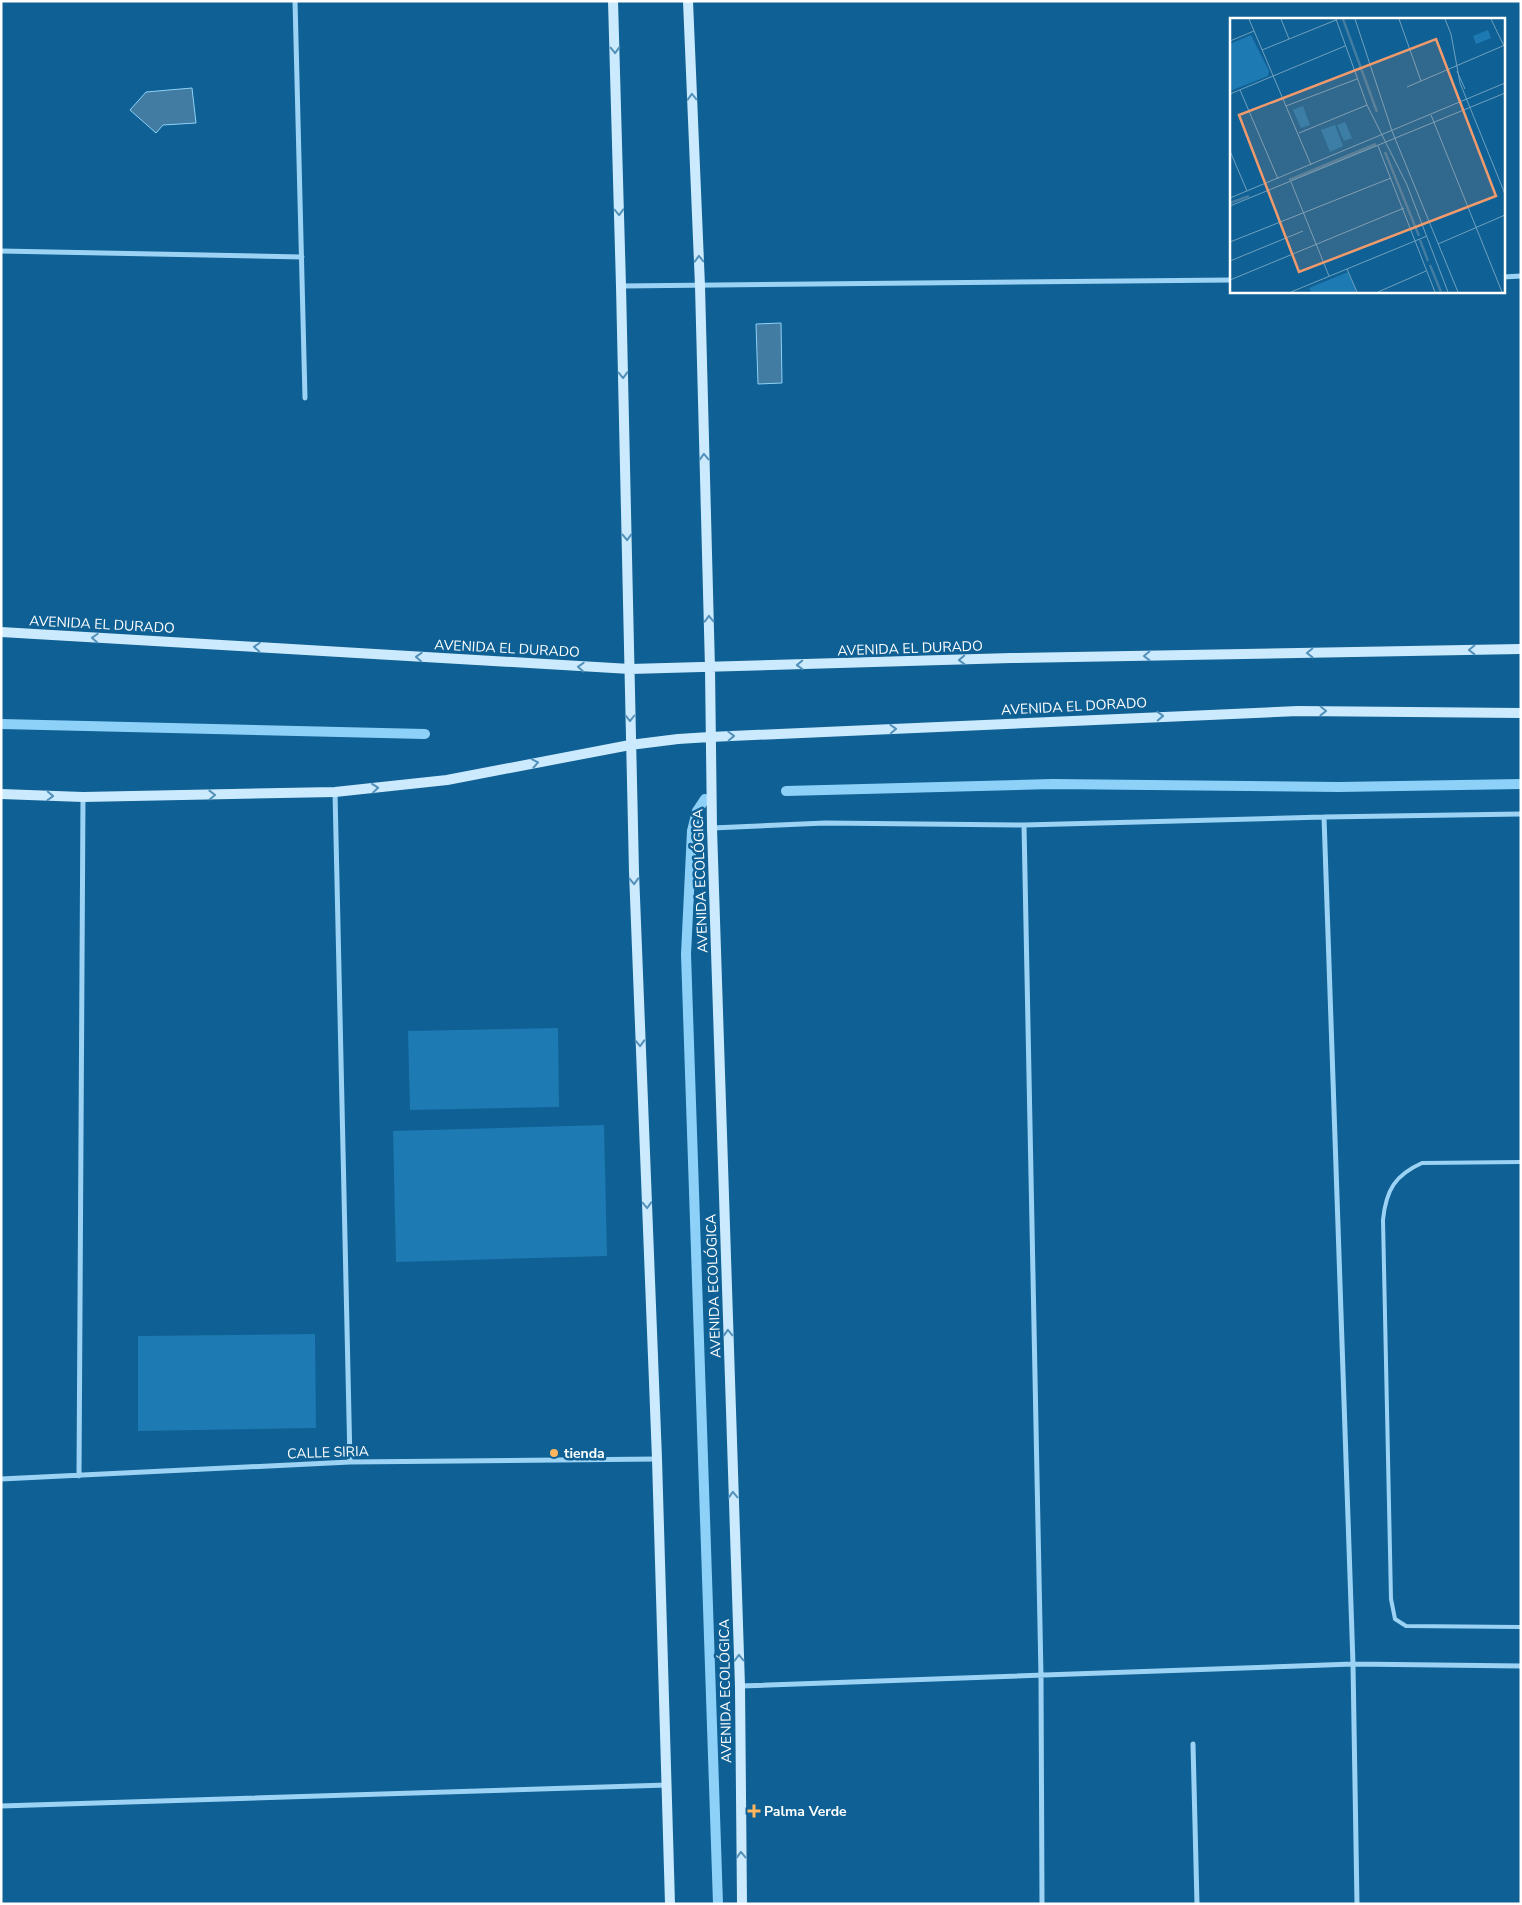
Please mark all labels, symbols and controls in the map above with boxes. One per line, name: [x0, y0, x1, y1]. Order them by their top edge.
inset map: [1230, 18, 1504, 292]
one-way arrow: [609, 46, 620, 54]
one-way arrow: [686, 93, 697, 101]
one-way arrow: [614, 209, 625, 217]
one-way arrow: [693, 255, 704, 263]
one-way arrow: [618, 371, 629, 379]
one-way arrow: [699, 453, 710, 461]
one-way arrow: [622, 534, 632, 542]
street label: AVENIDA EL DURADO: [29, 611, 175, 638]
one-way arrow: [704, 615, 714, 623]
one-way arrow: [90, 632, 98, 643]
street label: AVENIDA EL DURADO: [434, 635, 580, 662]
street label: AVENIDA EL DURADO: [837, 636, 983, 661]
one-way arrow: [253, 642, 261, 653]
one-way arrow: [1468, 645, 1476, 655]
one-way arrow: [1305, 648, 1313, 658]
one-way arrow: [1143, 651, 1150, 661]
one-way arrow: [415, 652, 423, 663]
one-way arrow: [958, 655, 966, 665]
one-way arrow: [795, 660, 803, 670]
one-way arrow: [577, 661, 585, 672]
street label: AVENIDA EL DORADO: [1001, 693, 1148, 720]
one-way arrow: [1319, 706, 1327, 716]
one-way arrow: [1156, 711, 1164, 722]
one-way arrow: [625, 714, 635, 722]
one-way arrow: [889, 723, 897, 734]
one-way arrow: [727, 731, 735, 742]
one-way arrow: [531, 759, 540, 769]
one-way arrow: [371, 783, 379, 794]
one-way arrow: [209, 789, 217, 800]
one-way arrow: [46, 790, 54, 801]
street label: AVENIDA ECOLÓGICA: [688, 809, 713, 953]
one-way arrow: [629, 877, 639, 885]
one-way arrow: [635, 1039, 646, 1047]
one-way arrow: [641, 1202, 652, 1210]
street label: AVENIDA ECOLÓGICA: [701, 1214, 726, 1358]
one-way arrow: [723, 1328, 734, 1336]
street label: CALLE SIRIA: [287, 1442, 369, 1463]
place label: tienda: [564, 1444, 605, 1463]
marker: tienda: [548, 1447, 560, 1459]
one-way arrow: [728, 1491, 739, 1499]
street label: AVENIDA ECOLÓGICA: [715, 1619, 736, 1763]
one-way arrow: [733, 1653, 744, 1661]
place label: Palma Verde: [764, 1802, 847, 1821]
marker: Palma Verde: [748, 1805, 760, 1817]
one-way arrow: [736, 1851, 746, 1858]

